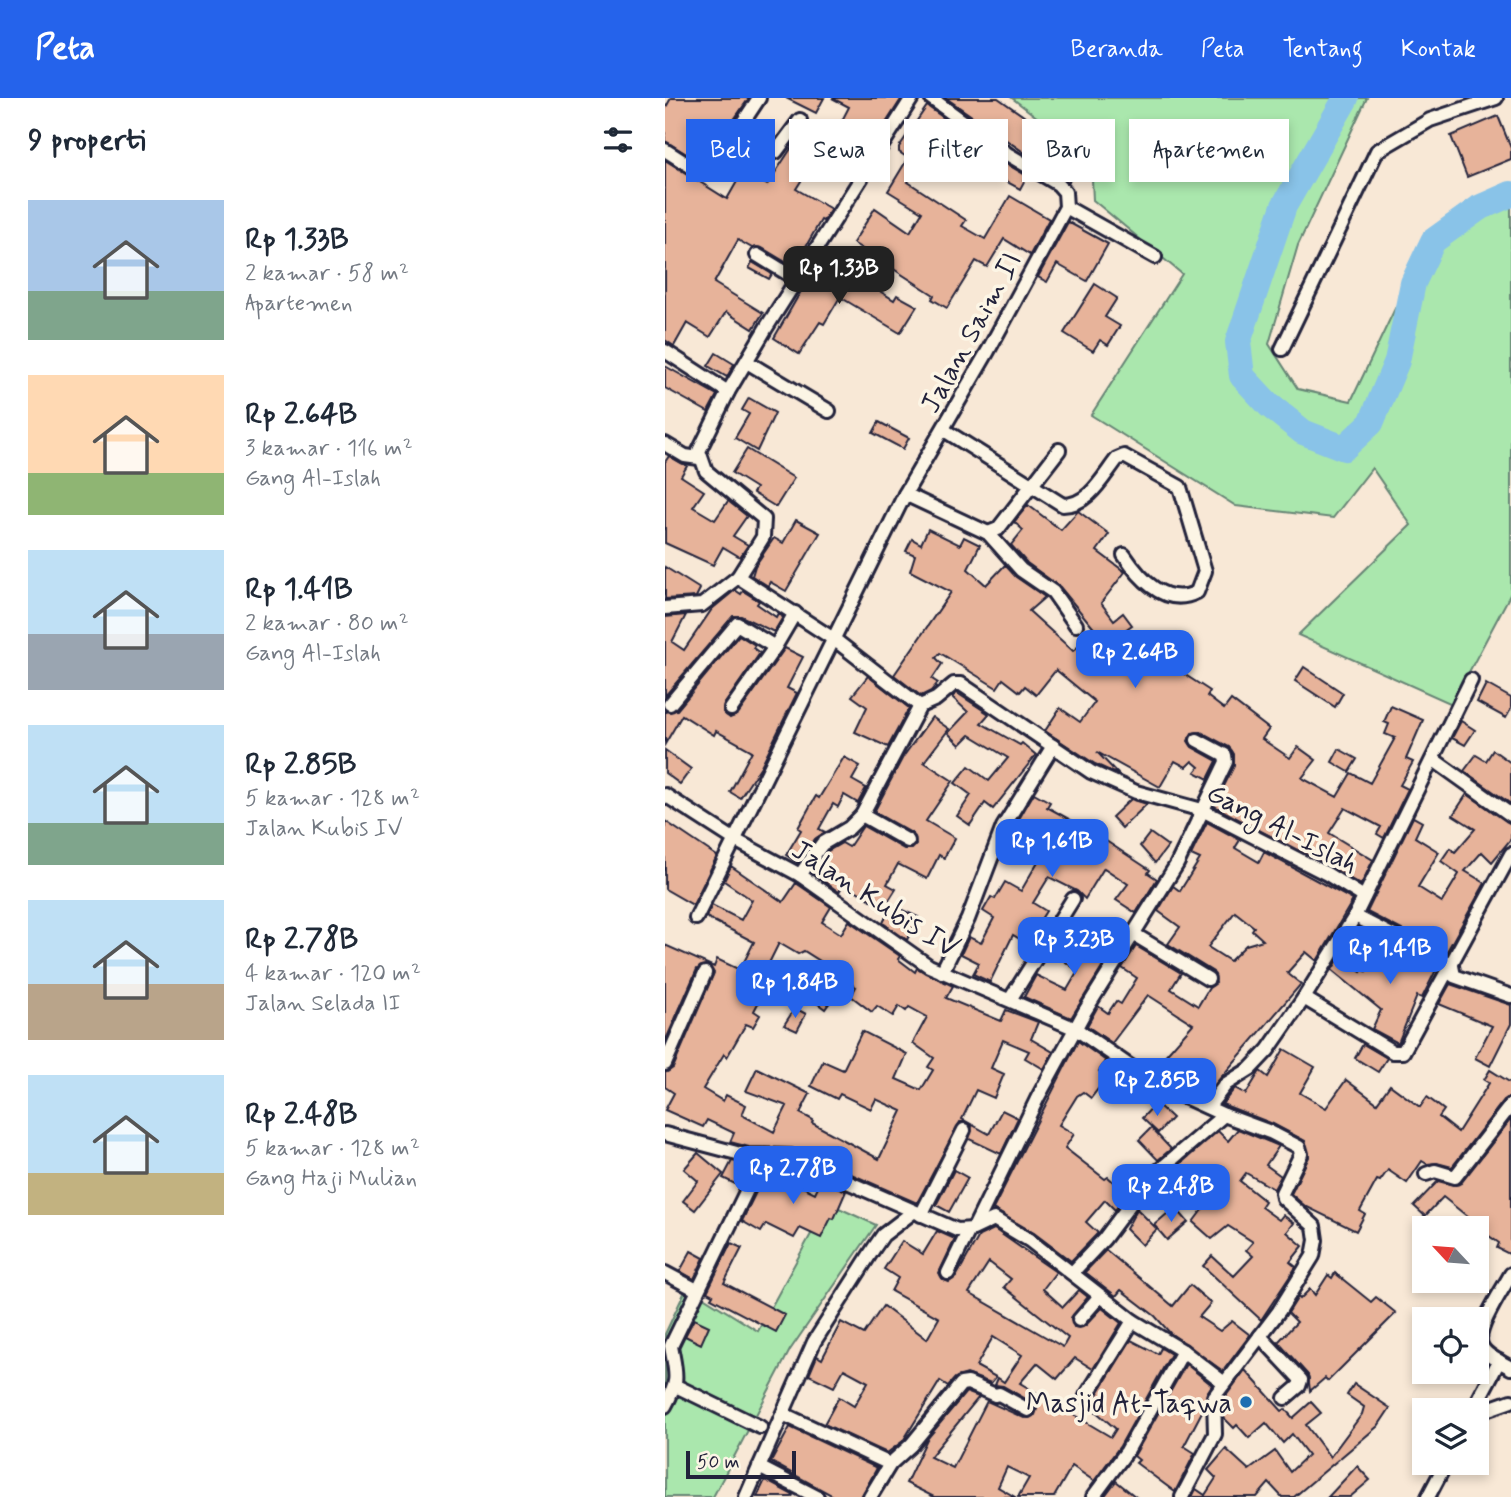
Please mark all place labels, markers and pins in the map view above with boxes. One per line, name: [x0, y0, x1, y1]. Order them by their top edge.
pin: Rp 1.33B: [767, 246, 911, 306]
pin: Rp 2.64B: [1063, 630, 1207, 690]
pin: Rp 1.61B: [980, 820, 1124, 879]
pin: Rp 3.23B: [1002, 918, 1146, 977]
pin: Rp 1.41B: [1318, 926, 1462, 986]
pin: Rp 1.84B: [723, 960, 867, 1020]
pin: Rp 2.85B: [1085, 1058, 1229, 1118]
pin: Rp 2.78B: [721, 1146, 865, 1206]
pin: Rp 2.48B: [1099, 1164, 1243, 1224]
place label: Masjid At-Taqwa: [1026, 1386, 1232, 1423]
marker: Masjid At-Taqwa: [1238, 1394, 1254, 1410]

